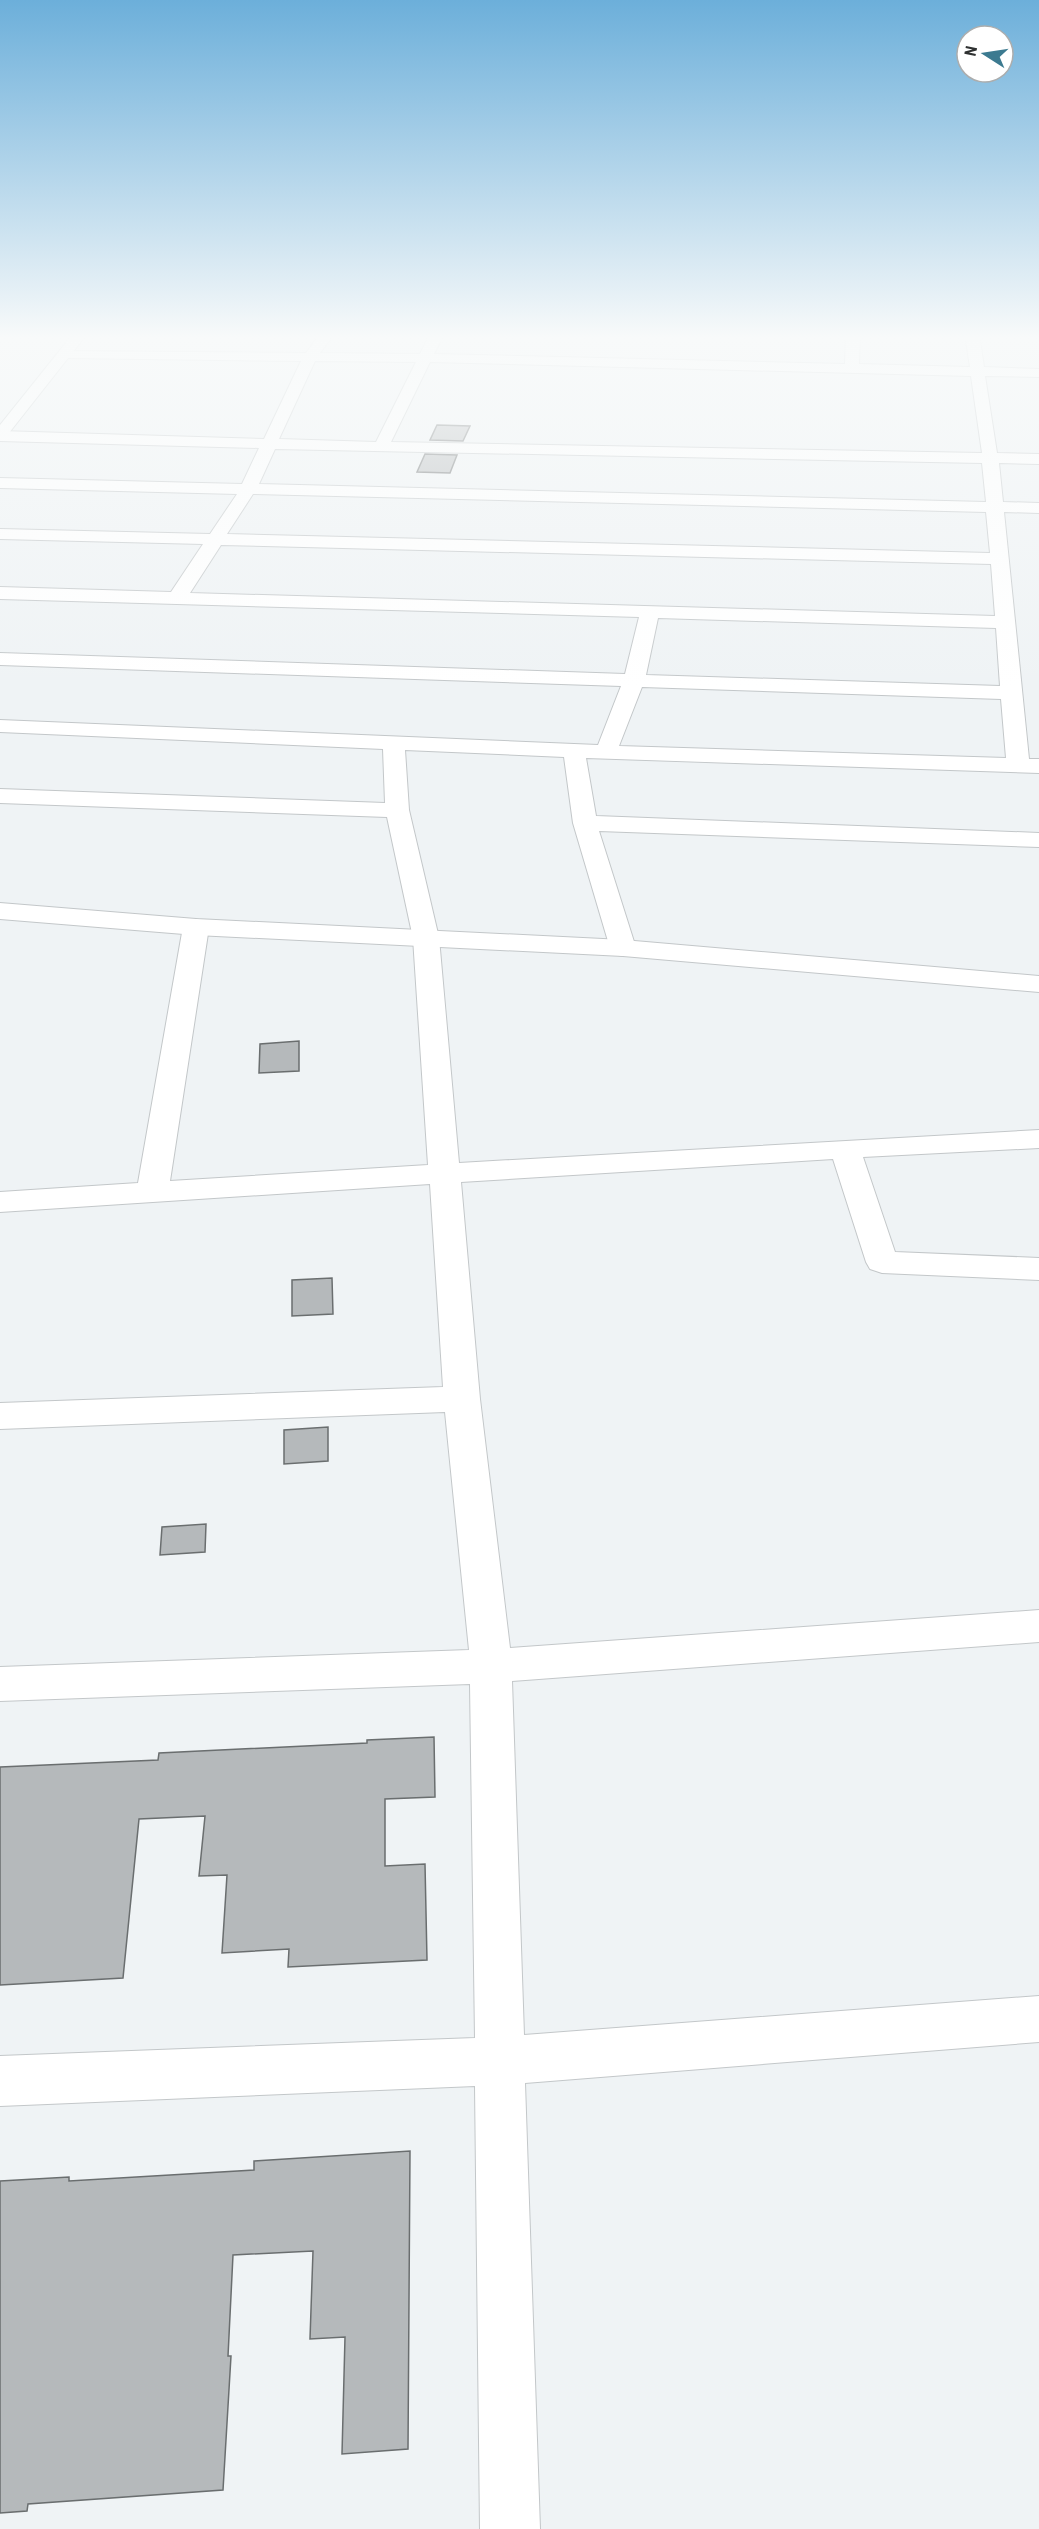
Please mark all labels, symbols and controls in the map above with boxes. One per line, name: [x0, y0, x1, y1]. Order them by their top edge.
north arrow: [955, 24, 1015, 84]
text: N: [961, 44, 981, 58]

